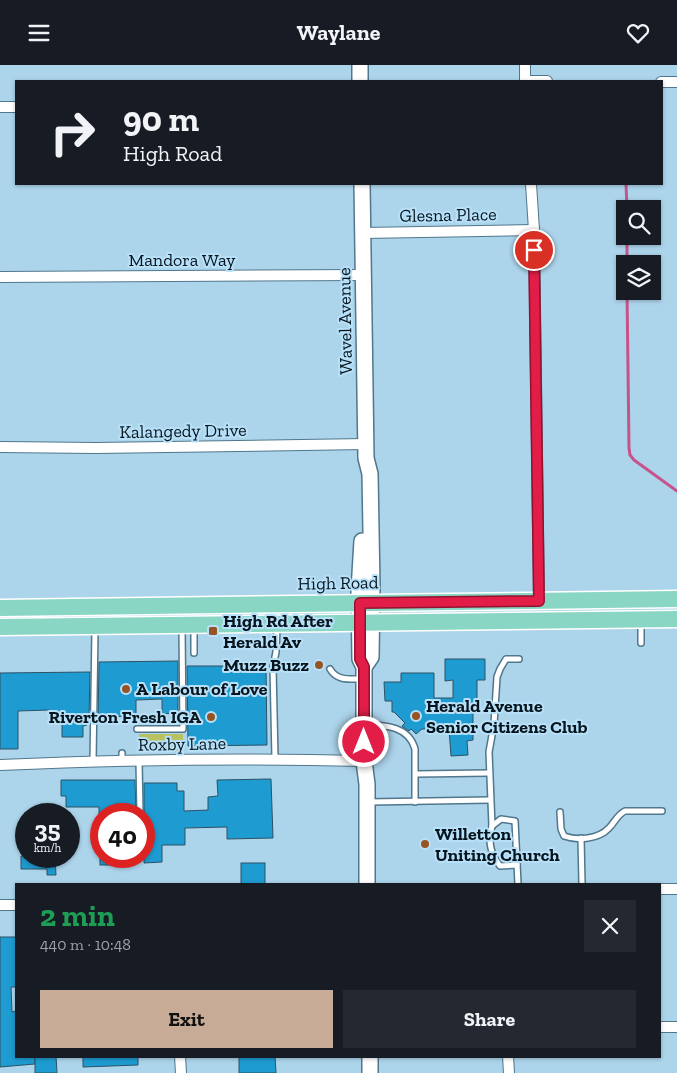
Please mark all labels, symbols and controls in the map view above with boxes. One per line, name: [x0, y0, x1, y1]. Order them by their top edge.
icon: menu: [25, 19, 53, 47]
text: Waylane: [297, 19, 380, 46]
icon: heart: [624, 19, 652, 47]
text: 90 m: [123, 98, 199, 140]
icon: right: [40, 100, 105, 165]
text: High Road: [123, 140, 222, 167]
map controls: [616, 200, 661, 300]
button: search: [616, 200, 661, 245]
street label: Glesna Place: [399, 203, 497, 227]
pin: [513, 229, 555, 271]
icon: arrive: [520, 236, 548, 264]
street label: Mandora Way: [128, 249, 236, 271]
button: layers: [616, 255, 661, 300]
street label: Wavel Avenue: [333, 267, 357, 375]
street label: Kalangedy Drive: [119, 419, 247, 443]
street label: High Road: [297, 571, 379, 595]
place label: High Rd After Herald Av: [223, 610, 333, 653]
marker: High Rd After Herald Av: [207, 625, 219, 637]
place label: Muzz Buzz: [223, 654, 309, 676]
marker: Muzz Buzz: [313, 659, 325, 671]
place label: A Labour of Love: [136, 678, 268, 700]
marker: A Labour of Love: [120, 683, 132, 695]
place label: Herald Avenue Senior Citizens Club: [426, 695, 588, 738]
place label: Riverton Fresh IGA: [48, 706, 202, 728]
marker: Herald Avenue Senior Citizens Club: [410, 710, 422, 722]
marker: Riverton Fresh IGA: [205, 711, 217, 723]
position arrow: [337, 715, 389, 767]
street label: Roxby Lane: [138, 732, 226, 756]
speed limit sign: 40: [90, 803, 155, 868]
text: 35: [34, 814, 61, 844]
place label: Willetton Uniting Church: [435, 823, 560, 866]
marker: Willetton Uniting Church: [419, 838, 431, 850]
text: km/h: [34, 841, 61, 855]
text: 2 min: [40, 898, 115, 934]
button: close: [584, 900, 636, 952]
text: 440 m · 10:48: [40, 935, 131, 954]
button: Exit: [40, 990, 333, 1048]
button: Share: [343, 990, 636, 1048]

